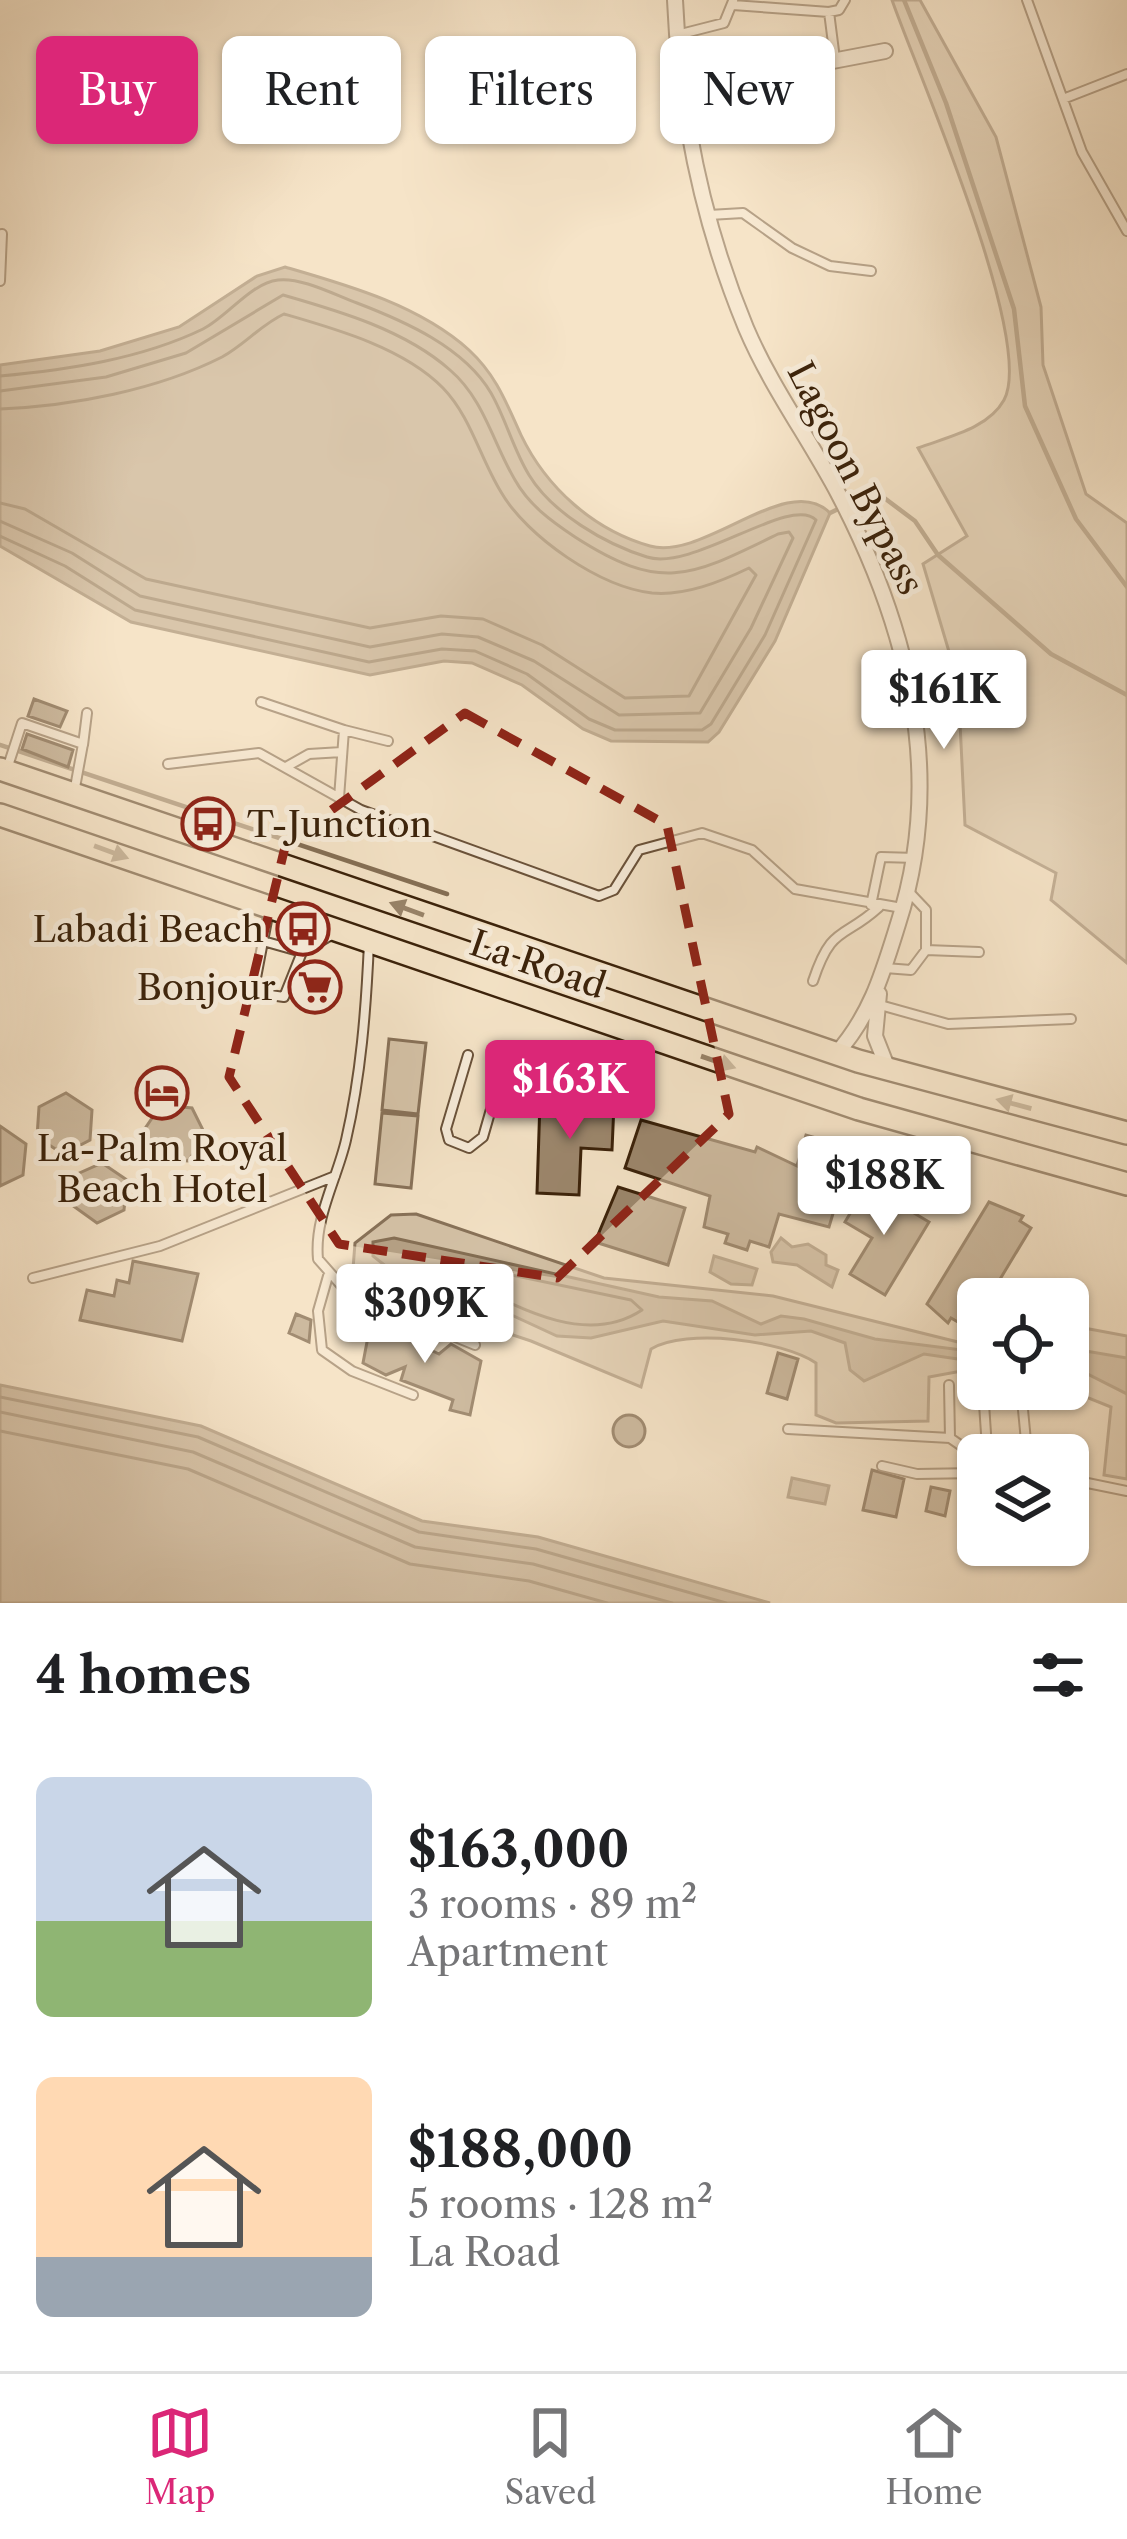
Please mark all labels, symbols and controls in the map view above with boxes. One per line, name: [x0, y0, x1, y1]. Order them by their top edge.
chip: Buy: [36, 36, 198, 144]
chip: Rent: [222, 36, 401, 144]
chip: Filters: [425, 36, 636, 144]
chip: New: [660, 36, 835, 144]
street label: Lagoon Bypass: [779, 354, 933, 602]
pin: $161K: [860, 650, 1028, 752]
text: $161K: [888, 665, 1000, 713]
bus stop icon: T-Junction: [180, 796, 236, 852]
place label: T-Junction: [247, 802, 432, 846]
one-way arrow: [93, 844, 129, 863]
one-way arrow: [388, 899, 424, 917]
bus stop icon: Labadi Beach: [275, 901, 331, 957]
place label: Labadi Beach: [33, 907, 264, 951]
street label: La Road: [464, 920, 612, 1008]
supermarket icon: Bonjour: [287, 959, 343, 1015]
place label: Bonjour: [137, 965, 276, 1009]
pin: $163K: [486, 1040, 654, 1142]
one-way arrow: [700, 1054, 736, 1072]
text: $163K: [512, 1055, 628, 1103]
hotel icon: La-Palm Royal Beach Hotel: [134, 1065, 190, 1121]
one-way arrow: [995, 1093, 1032, 1112]
place label: La-Palm Royal Beach Hotel: [37, 1126, 287, 1211]
pin: $188K: [800, 1136, 968, 1238]
text: $188K: [825, 1151, 943, 1199]
pin: $309K: [341, 1264, 509, 1366]
map controls: [957, 1278, 1089, 1566]
button: locate: [957, 1278, 1089, 1410]
text: $309K: [363, 1279, 487, 1327]
button: layers: [957, 1434, 1089, 1566]
icon: filters: [1025, 1642, 1091, 1708]
text: 4 homes: [36, 1644, 251, 1706]
text: $163,000: [408, 1818, 630, 1880]
icon: home: [132, 1825, 276, 1969]
text: 3 rooms · 89 m²: [408, 1880, 697, 1928]
text: Apartment: [408, 1928, 608, 1976]
text: $188,000: [408, 2118, 633, 2180]
icon: home: [132, 2125, 276, 2269]
text: 5 rooms · 128 m²: [408, 2180, 713, 2228]
text: La Road: [408, 2228, 561, 2276]
tab: Map: [145, 2400, 215, 2513]
tab: Saved: [505, 2400, 596, 2513]
tab: Home: [885, 2400, 982, 2513]

